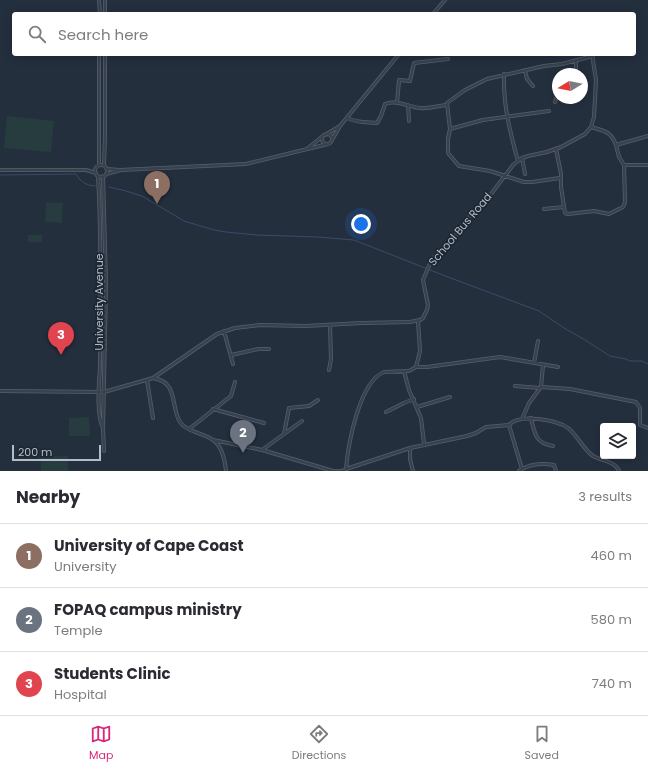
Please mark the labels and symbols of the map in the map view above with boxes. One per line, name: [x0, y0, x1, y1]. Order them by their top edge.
north arrow: [552, 68, 588, 104]
pin: 1: [144, 171, 170, 204]
street label: School Bus Road: [425, 189, 495, 269]
your location: [351, 214, 371, 234]
street label: University Avenue: [91, 253, 107, 351]
pin: 3: [48, 322, 74, 355]
pin: 2: [230, 420, 256, 453]
scale bar: [12, 443, 101, 462]

